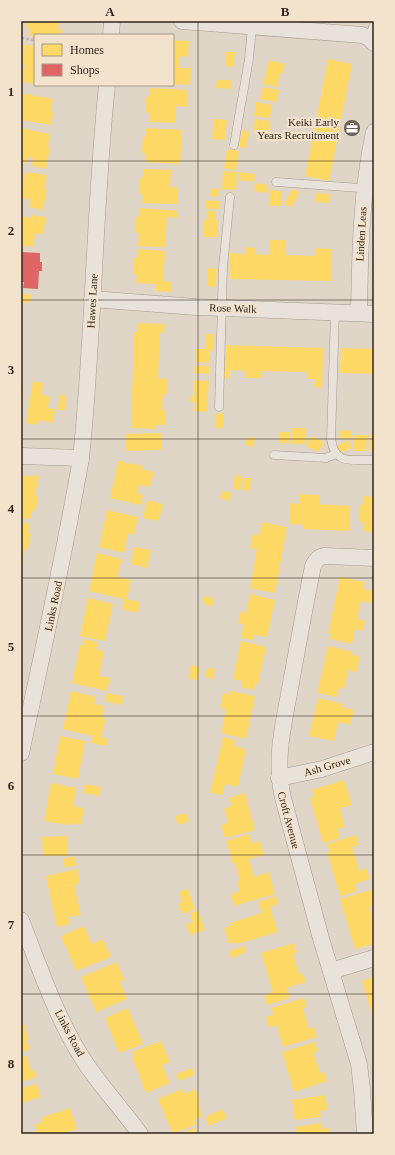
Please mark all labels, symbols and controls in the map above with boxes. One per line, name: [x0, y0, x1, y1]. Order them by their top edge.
text: A: [105, 4, 115, 19]
text: B: [281, 4, 290, 19]
legend: [34, 34, 174, 86]
text: Homes: [70, 43, 104, 57]
text: Shops: [70, 63, 100, 77]
text: 1: [8, 84, 14, 99]
place label: Keiki Early Years Recruitment: [257, 116, 339, 141]
office icon: Keiki Early Years Recruitment: [342, 118, 362, 138]
street label: Linden Leas: [354, 206, 368, 262]
text: 2: [8, 223, 14, 238]
street label: Hawes Lane: [85, 273, 99, 329]
street label: Rose Walk: [209, 301, 257, 315]
text: 3: [8, 362, 15, 377]
text: 4: [8, 501, 15, 516]
street label: Links Road: [42, 579, 64, 632]
text: 5: [8, 639, 15, 654]
street label: Ash Grove: [302, 754, 352, 778]
text: 6: [8, 778, 15, 793]
street label: Croft Avenue: [276, 790, 302, 850]
text: 7: [8, 917, 15, 932]
street label: Links Road: [53, 1008, 88, 1059]
text: 8: [8, 1056, 15, 1071]

